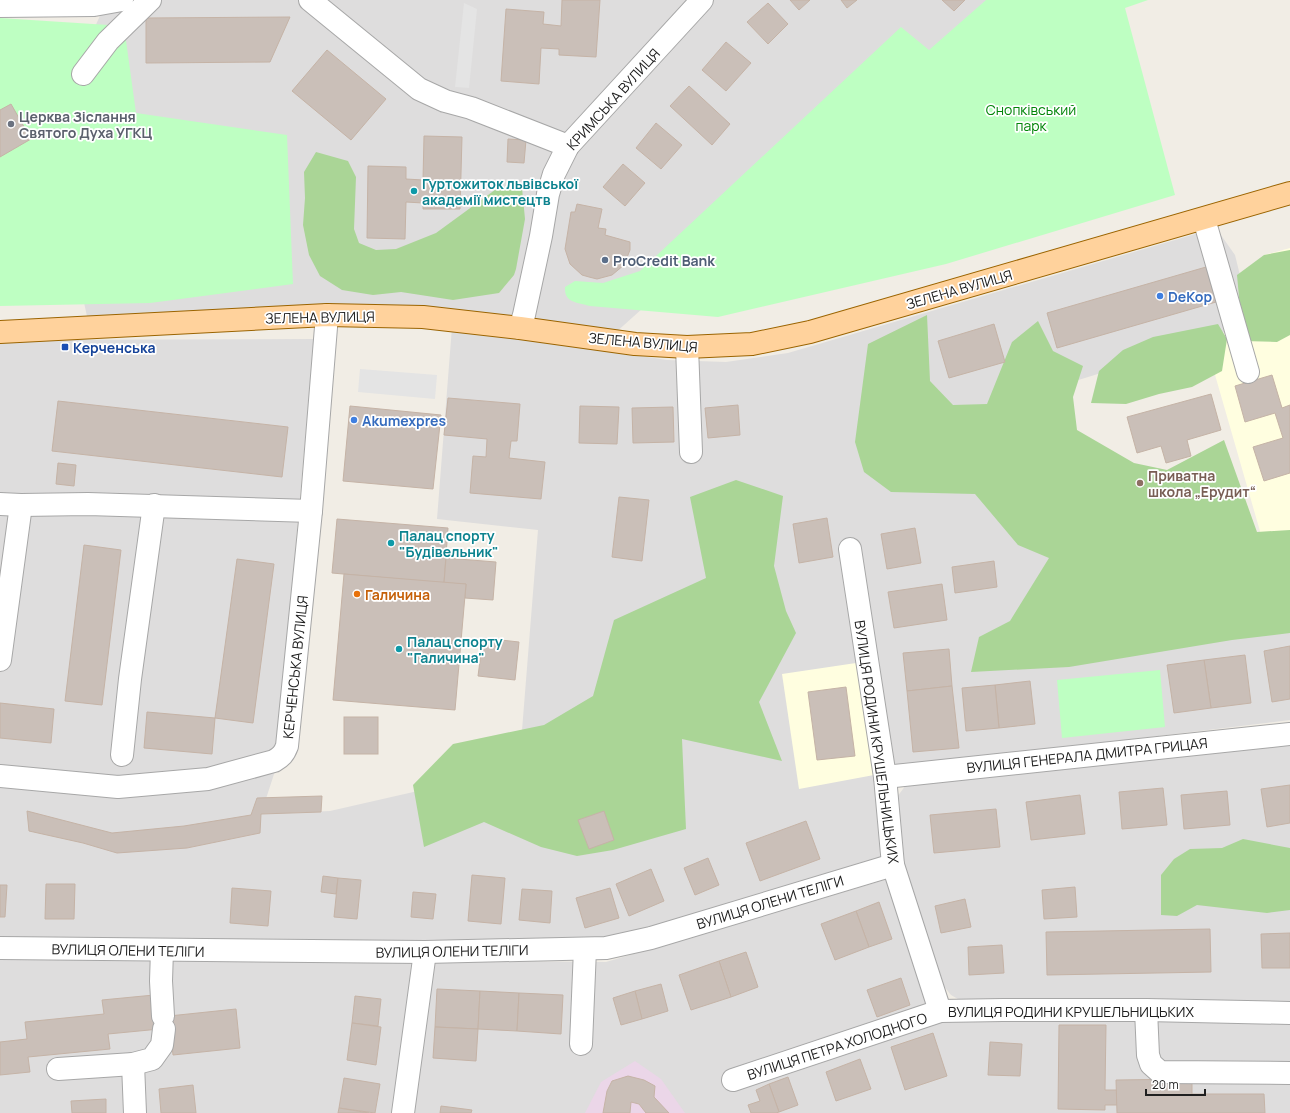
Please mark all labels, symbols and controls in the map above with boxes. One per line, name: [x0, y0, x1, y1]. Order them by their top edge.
street label: КРИМСЬКА ВУЛИЦЯ: [562, 44, 664, 154]
park label: Снопківський парк: [986, 100, 1076, 135]
place label: Церква Зіслання Святого Духа УГКЦ: [19, 107, 153, 142]
marker: Церква Зіслання Святого Духа УГКЦ: [6, 119, 16, 129]
place label: Гуртожиток львівської академії мистецтв: [422, 174, 579, 209]
marker: Гуртожиток львівської академії мистецтв: [409, 186, 419, 196]
place label: ProCredit Bank: [613, 251, 715, 270]
marker: ProCredit Bank: [600, 255, 610, 265]
street label: ЗЕЛЕНА ВУЛИЦЯ: [904, 265, 1014, 313]
place label: DeKop: [1168, 287, 1212, 306]
marker: DeKop: [1155, 291, 1165, 301]
street label: ЗЕЛЕНА ВУЛИЦЯ: [265, 307, 375, 327]
street label: ЗЕЛЕНА ВУЛИЦЯ: [588, 328, 698, 356]
place label: Керченська: [73, 338, 156, 357]
marker: Керченська: [60, 342, 70, 352]
place label: Akumexpres: [362, 411, 447, 430]
marker: Akumexpres: [349, 415, 359, 425]
place label: Приватна школа „Ерудит“: [1148, 466, 1256, 501]
marker: Приватна школа „Ерудит“: [1135, 478, 1145, 488]
place label: Палац спорту "Будівельник": [399, 526, 499, 561]
marker: Палац спорту "Будівельник": [386, 538, 396, 548]
place label: Галичина: [365, 585, 430, 604]
marker: Галичина: [352, 589, 362, 599]
street label: КЕРЧЕНСЬКА ВУЛИЦЯ: [278, 594, 312, 740]
street label: ВУЛИЦЯ РОДИНИ КРУШЕЛЬНИЦЬКИХ: [850, 619, 904, 866]
place label: Палац спорту "Галичина": [407, 632, 503, 667]
marker: Палац спорту "Галичина": [394, 644, 404, 654]
street label: ВУЛИЦЯ ГЕНЕРАЛА ДМИТРА ГРИЦАЯ: [966, 733, 1208, 777]
street label: ВУЛИЦЯ ОЛЕНИ ТЕЛІГИ: [694, 871, 846, 933]
street label: ВУЛИЦЯ ОЛЕНИ ТЕЛІГИ: [51, 939, 205, 961]
street label: ВУЛИЦЯ ОЛЕНИ ТЕЛІГИ: [375, 940, 529, 962]
street label: ВУЛИЦЯ РОДИНИ КРУШЕЛЬНИЦЬКИХ: [948, 1002, 1194, 1021]
street label: ВУЛИЦЯ ПЕТРА ХОЛОДНОГО: [745, 1008, 929, 1084]
scale bar: [1146, 1071, 1205, 1097]
text: 20 m: [1152, 1076, 1179, 1093]

